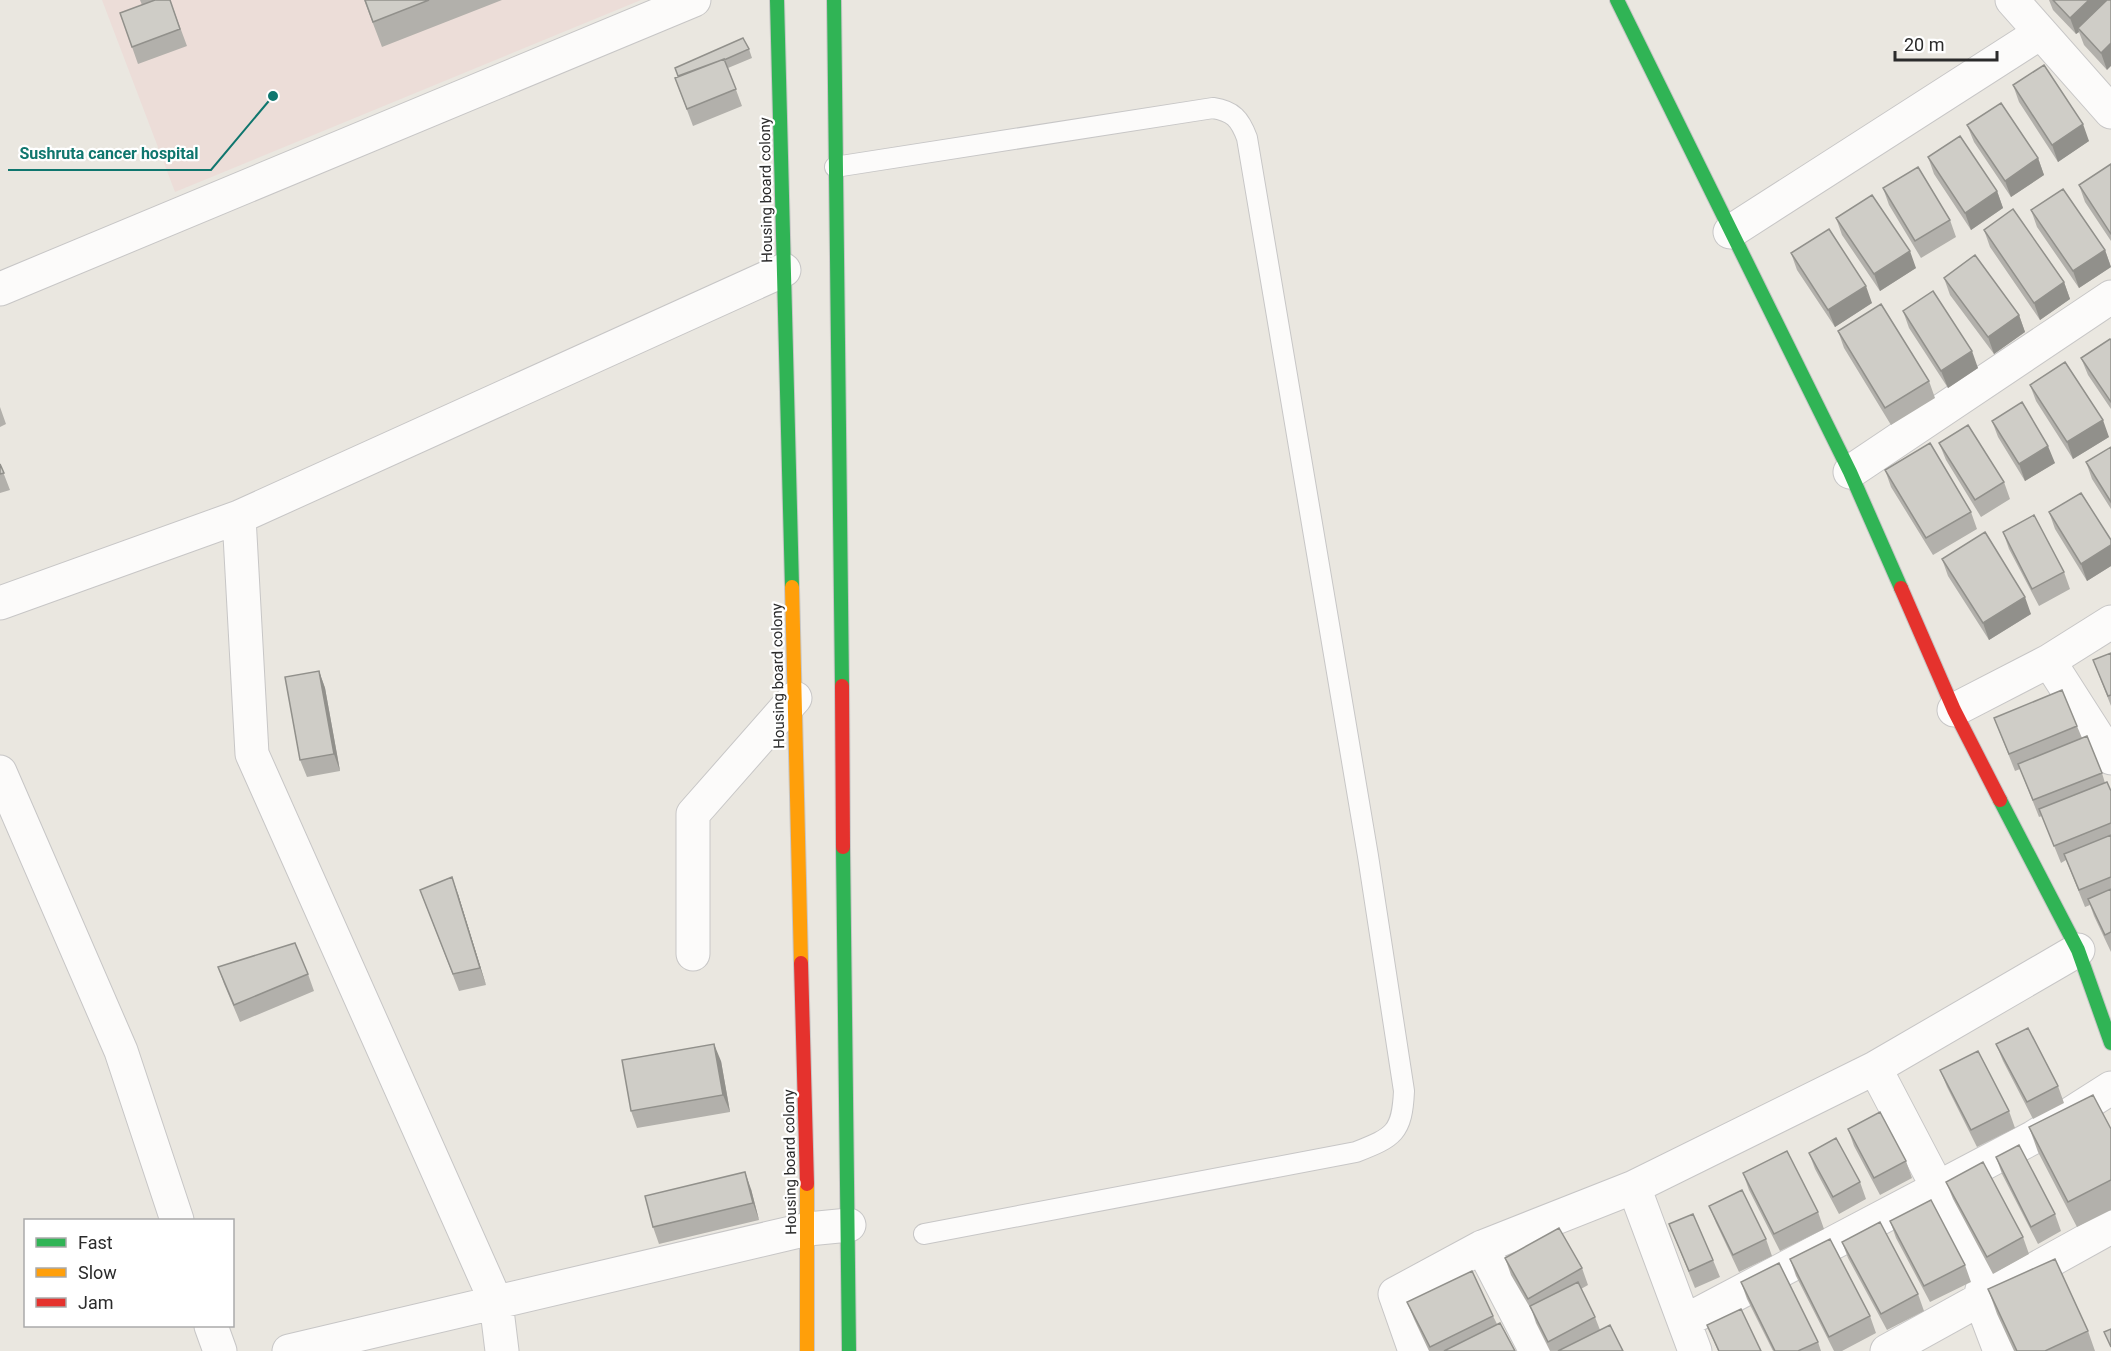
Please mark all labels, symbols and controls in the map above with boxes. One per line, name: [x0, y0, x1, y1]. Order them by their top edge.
scale bar: [1895, 24, 1997, 62]
text: 20 m: [1904, 34, 1944, 55]
street label: Housing board colony: [756, 117, 776, 263]
callout: Sushruta cancer hospital: [8, 136, 211, 170]
text: Sushruta cancer hospital: [19, 144, 199, 163]
street label: Housing board colony: [768, 603, 788, 749]
street label: Housing board colony: [780, 1089, 800, 1235]
legend: [24, 1219, 234, 1327]
text: Fast: [78, 1232, 113, 1253]
text: Slow: [78, 1262, 117, 1283]
text: Jam: [78, 1292, 114, 1313]

